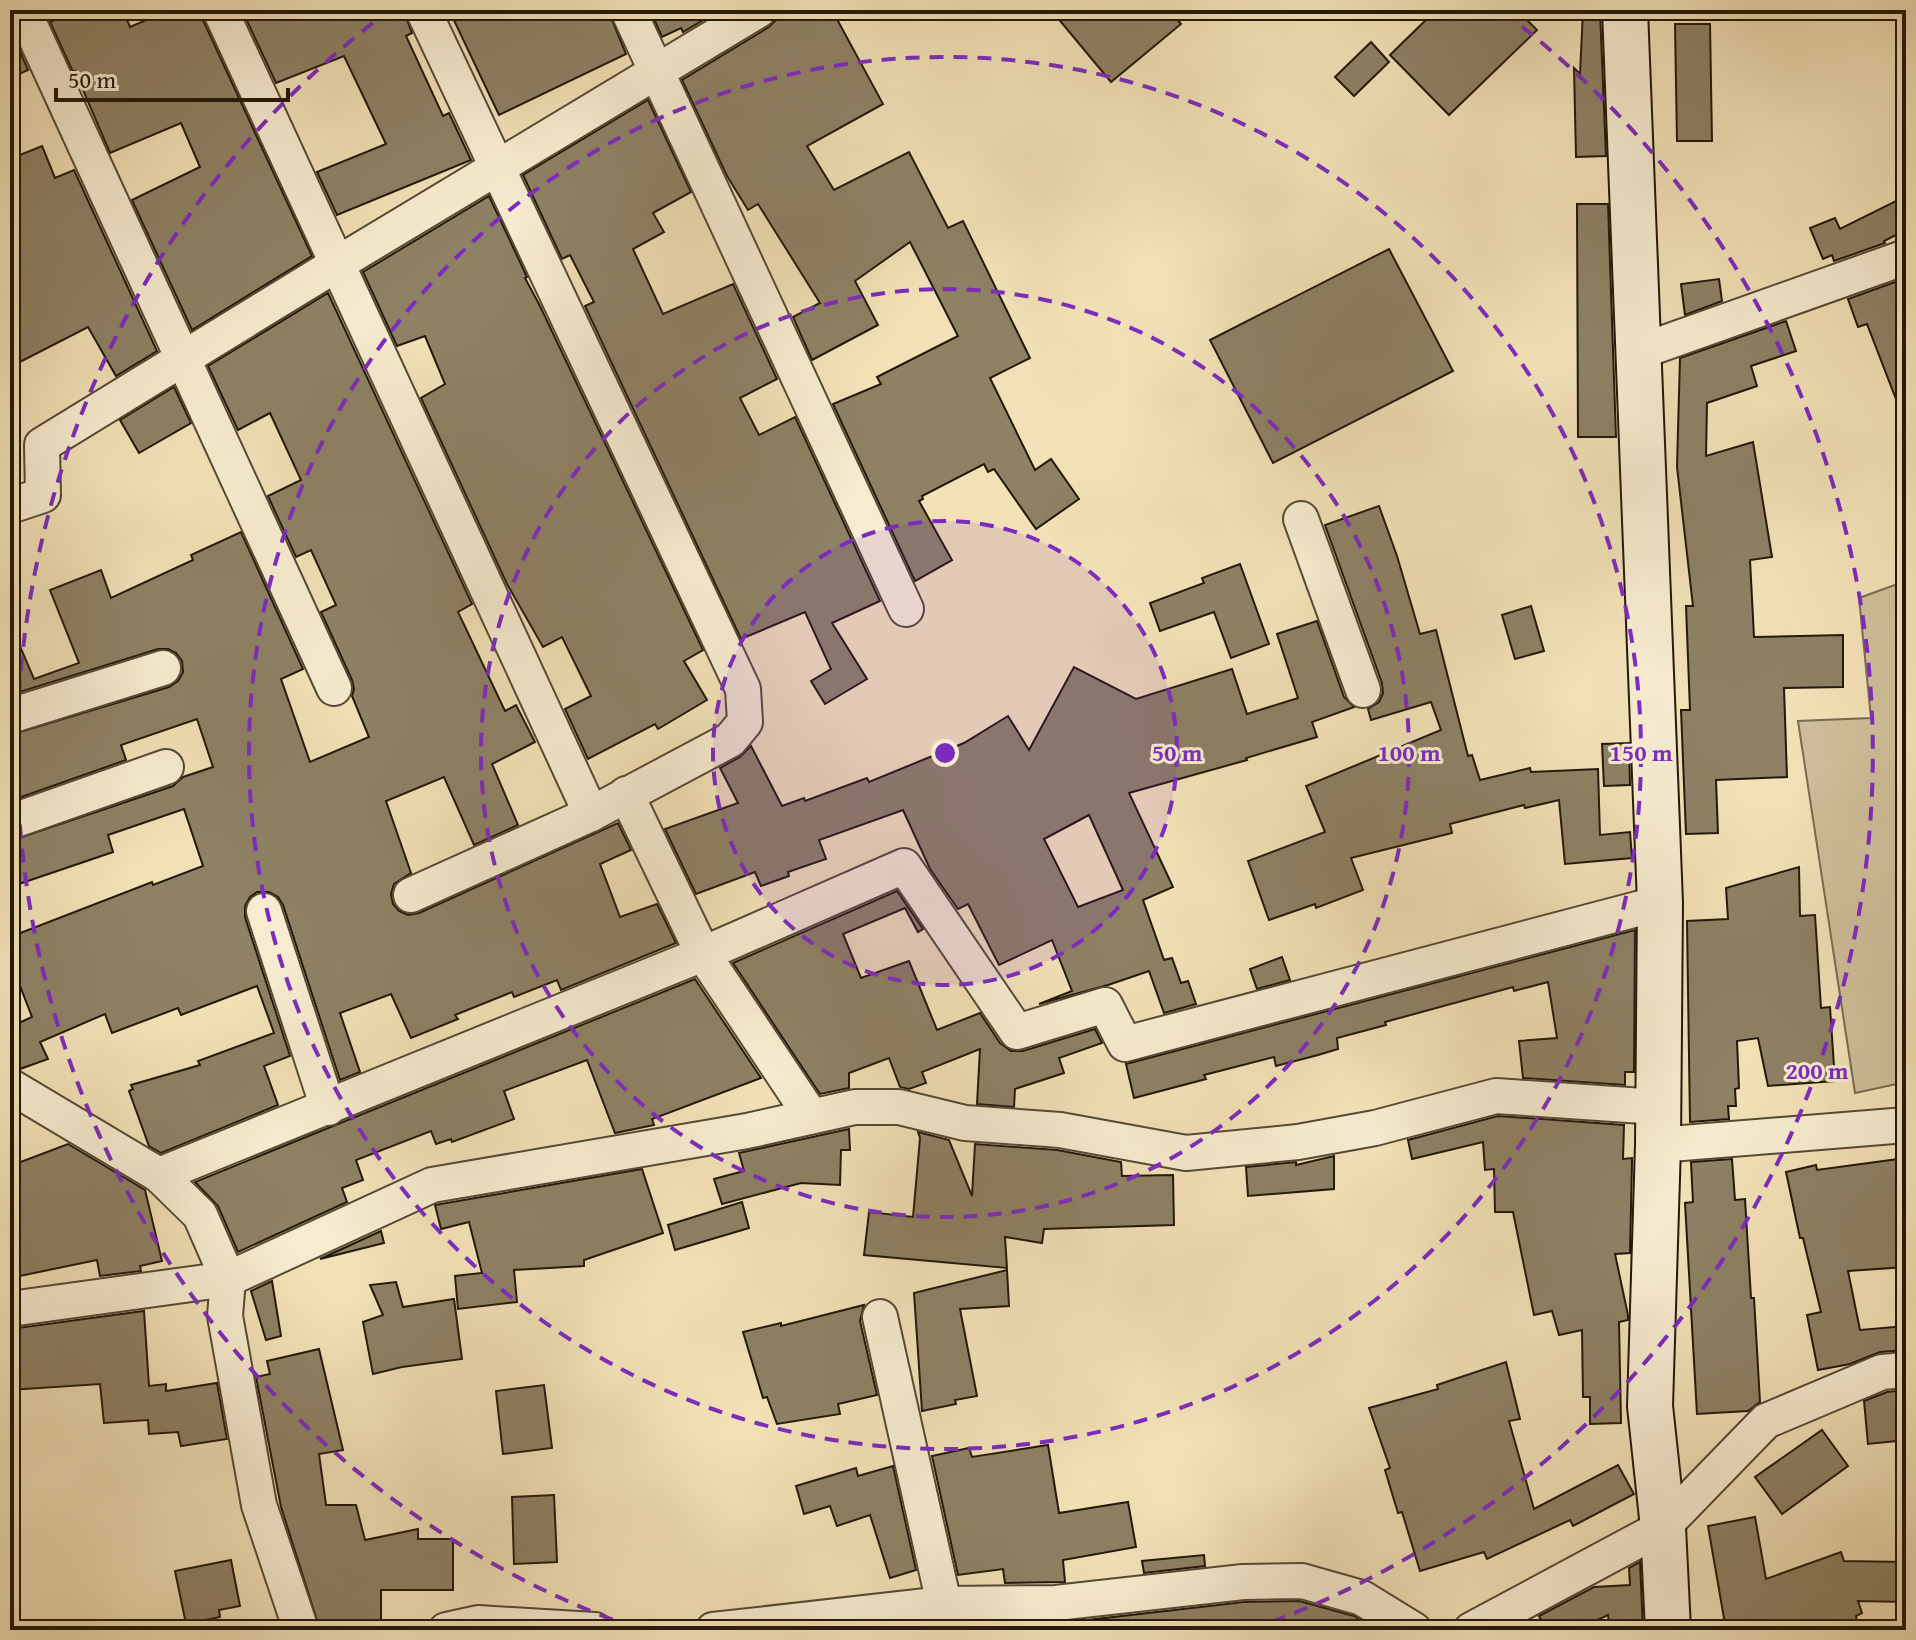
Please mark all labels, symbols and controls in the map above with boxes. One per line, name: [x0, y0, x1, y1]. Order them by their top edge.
scale bar: [56, 52, 288, 102]
text: 50 m: [68, 62, 116, 97]
text: 50 m: [1152, 735, 1203, 770]
text: 100 m: [1377, 735, 1441, 770]
text: 150 m: [1609, 735, 1673, 770]
centre of rings: [931, 739, 959, 767]
text: 200 m: [1785, 1053, 1849, 1088]

